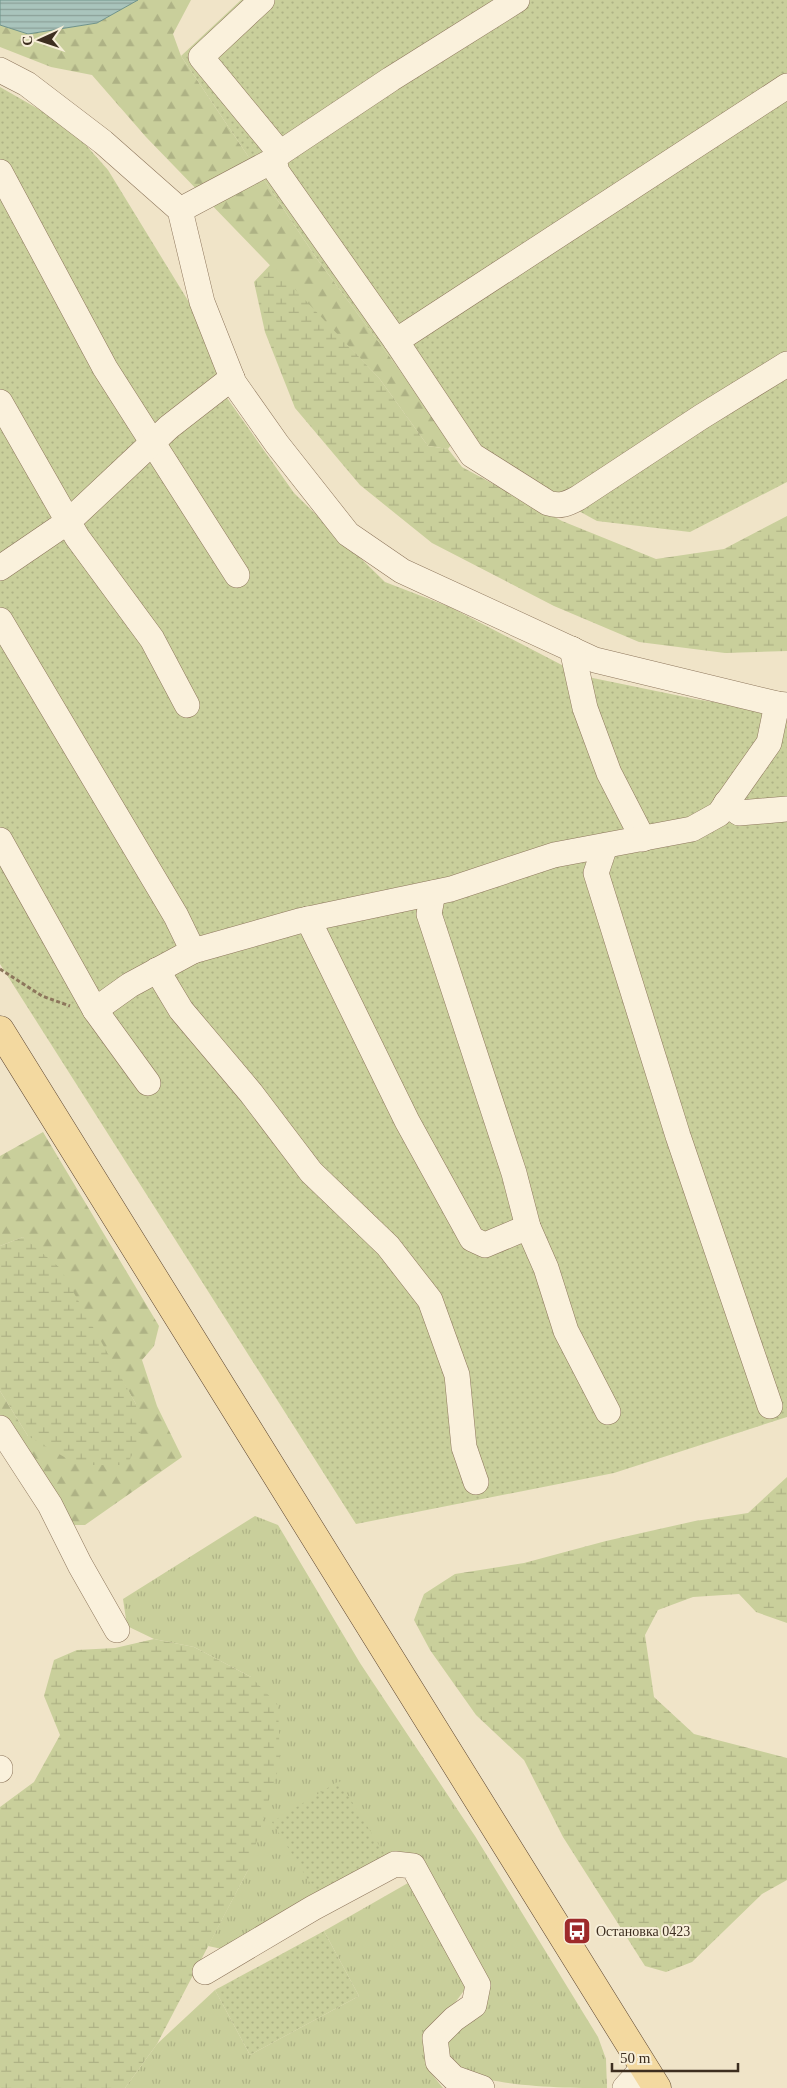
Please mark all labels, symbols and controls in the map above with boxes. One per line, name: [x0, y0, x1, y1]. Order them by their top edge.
north arrow: [15, 15, 65, 65]
text: С: [20, 35, 35, 46]
bus stop icon: Остановка 0423: [562, 1916, 592, 1946]
place label: Остановка 0423: [596, 1924, 690, 1939]
scale bar: [612, 2040, 738, 2072]
text: 50 m: [620, 2050, 651, 2066]

